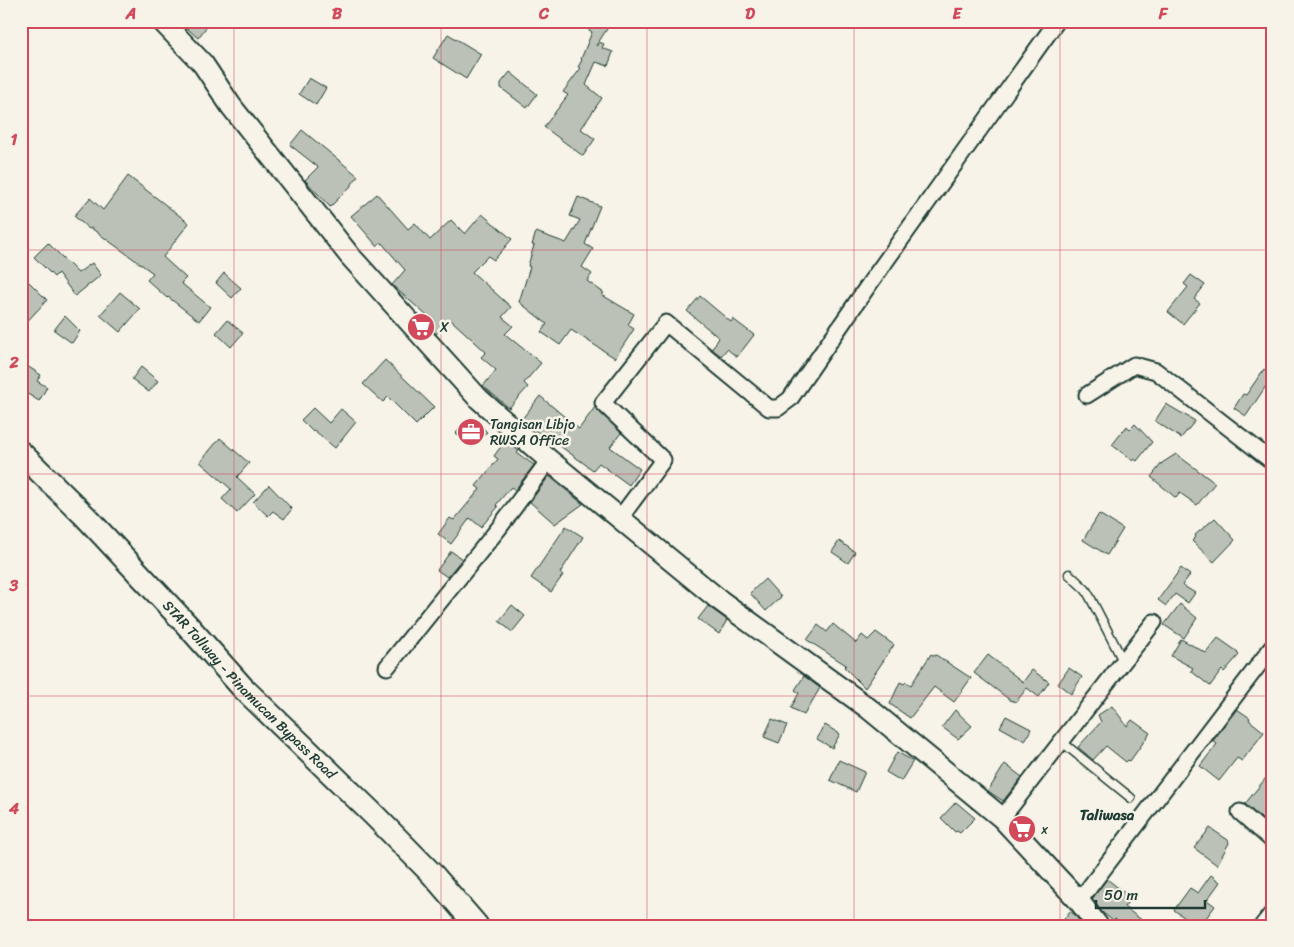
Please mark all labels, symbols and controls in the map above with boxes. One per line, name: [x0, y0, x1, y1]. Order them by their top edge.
text: A: [125, 0, 136, 28]
text: B: [332, 0, 343, 28]
text: C: [538, 0, 550, 28]
text: D: [745, 0, 755, 28]
text: E: [953, 0, 963, 28]
text: F: [1158, 0, 1169, 28]
text: 1: [11, 125, 18, 154]
supermarket icon: X: [406, 312, 436, 342]
place label: X: [439, 315, 449, 340]
text: 2: [8, 348, 19, 377]
place label: Tangisan Libjo RWSA Office: [490, 412, 575, 453]
office icon: Tangisan Libjo RWSA Office: [456, 417, 486, 447]
text: 3: [9, 571, 19, 600]
street label: STAR Tollway - Pinamucan Bypass Road: [156, 594, 343, 787]
text: 4: [8, 794, 19, 823]
district label: Taliwasa: [1080, 802, 1135, 828]
supermarket icon: x: [1007, 814, 1037, 844]
place label: x: [1041, 817, 1049, 842]
scale bar: [1096, 877, 1205, 909]
text: 50 m: [1104, 882, 1139, 908]

